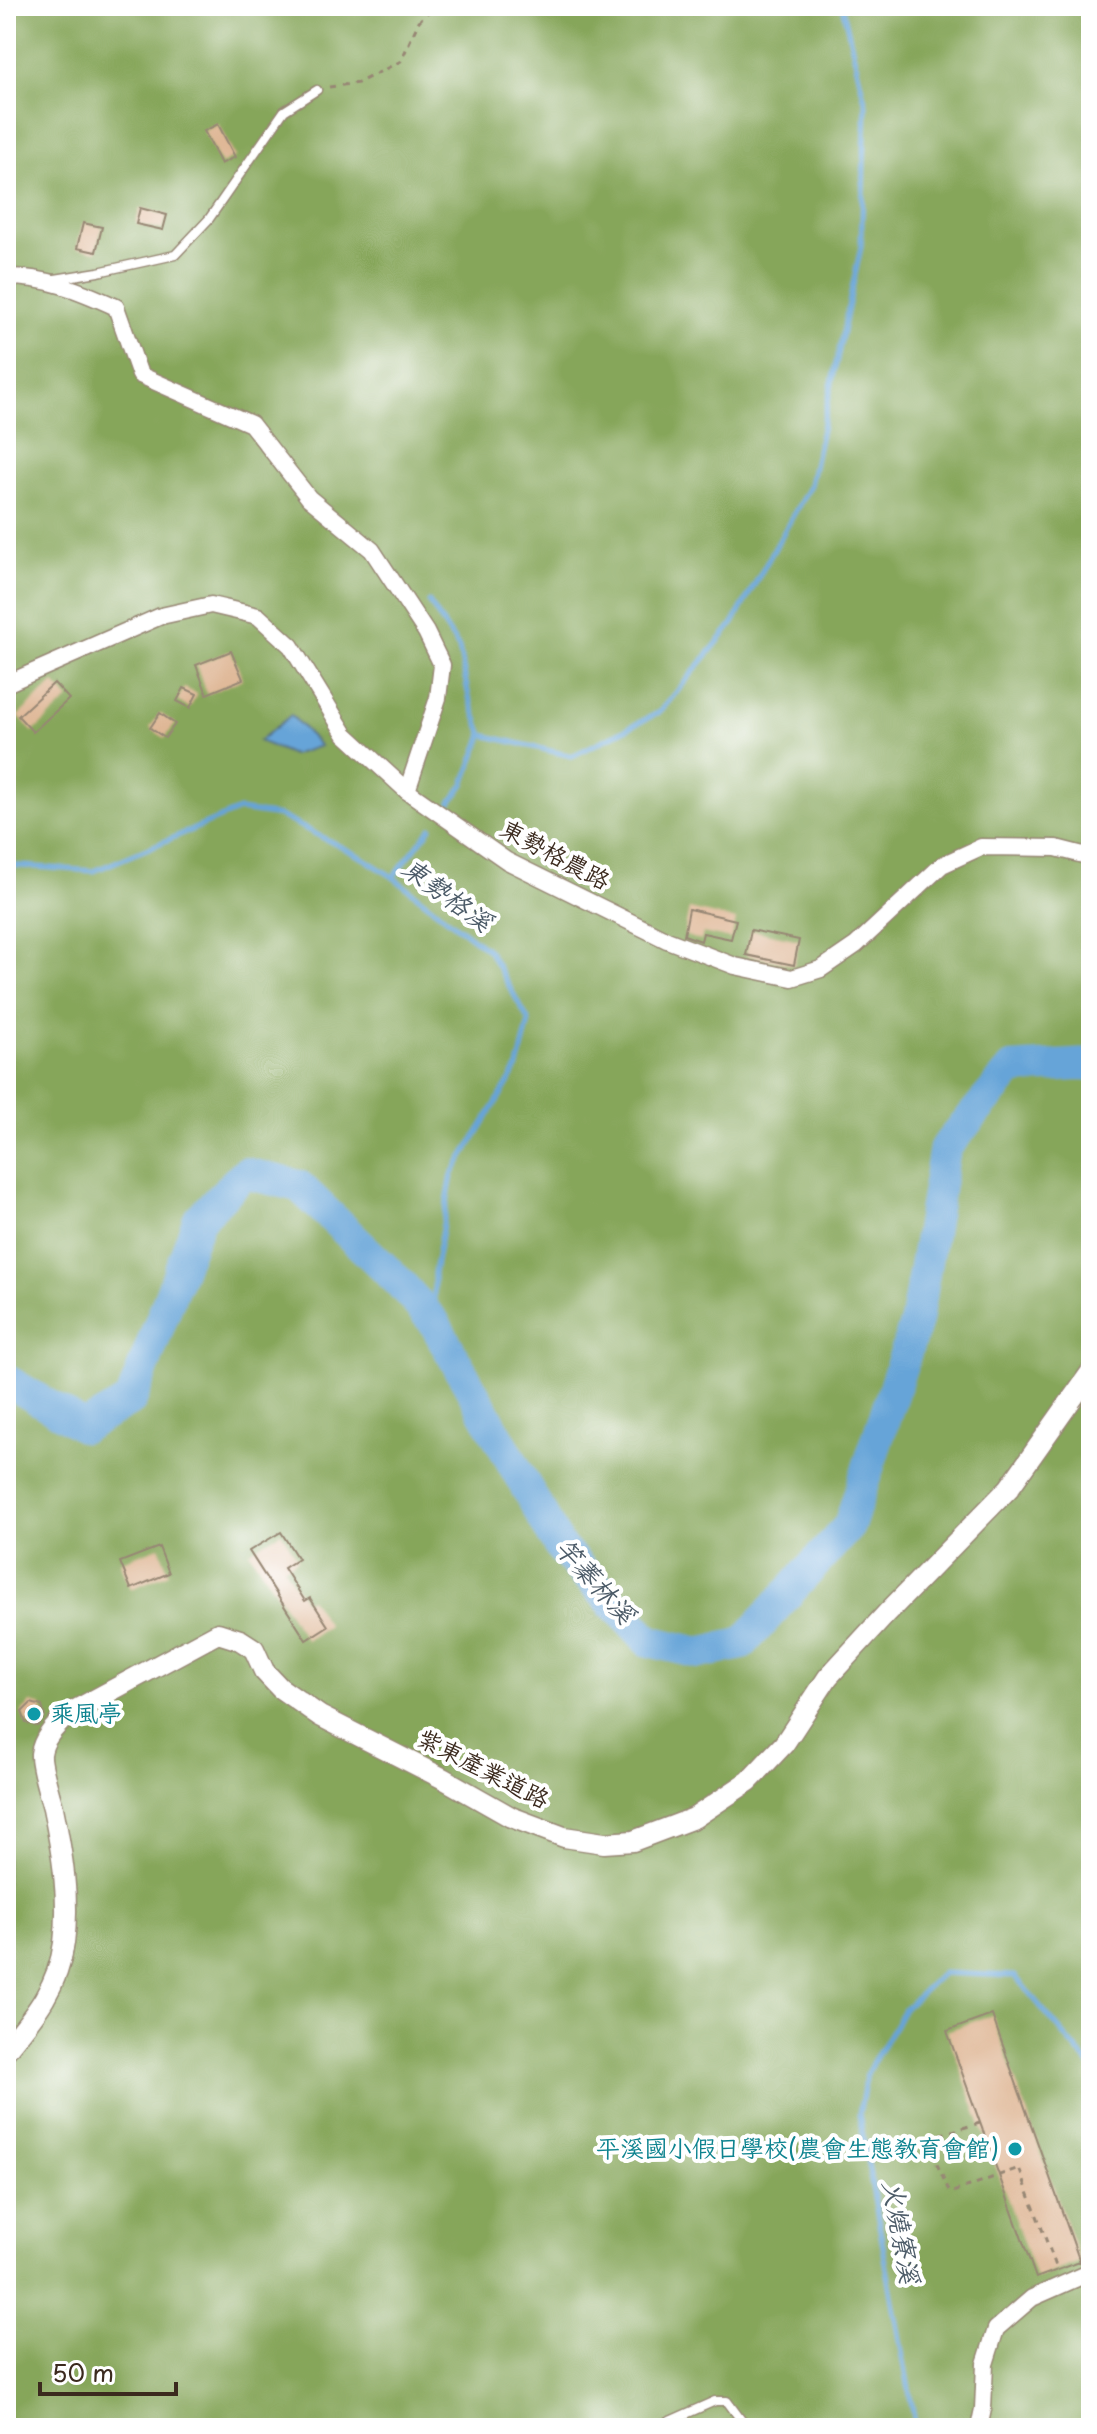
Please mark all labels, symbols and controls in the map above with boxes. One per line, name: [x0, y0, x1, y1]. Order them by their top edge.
street label: 東勢格農路: [495, 809, 617, 897]
water label: 東勢格溪: [394, 847, 503, 941]
water label: 竿蓁林溪: [547, 1528, 647, 1633]
place label: 乘風亭: [50, 1694, 122, 1730]
marker: 乘風亭: [25, 1705, 43, 1723]
street label: 紫東產業道路: [412, 1718, 556, 1816]
place label: 平溪國小假日學校(農會生態教育會館): [596, 2129, 999, 2165]
marker: 平溪國小假日學校(農會生態教育會館): [1006, 2140, 1024, 2158]
water label: 火燒寮溪: [874, 2177, 931, 2288]
scale bar: [40, 2346, 176, 2396]
text: 50 m: [52, 2354, 114, 2390]

